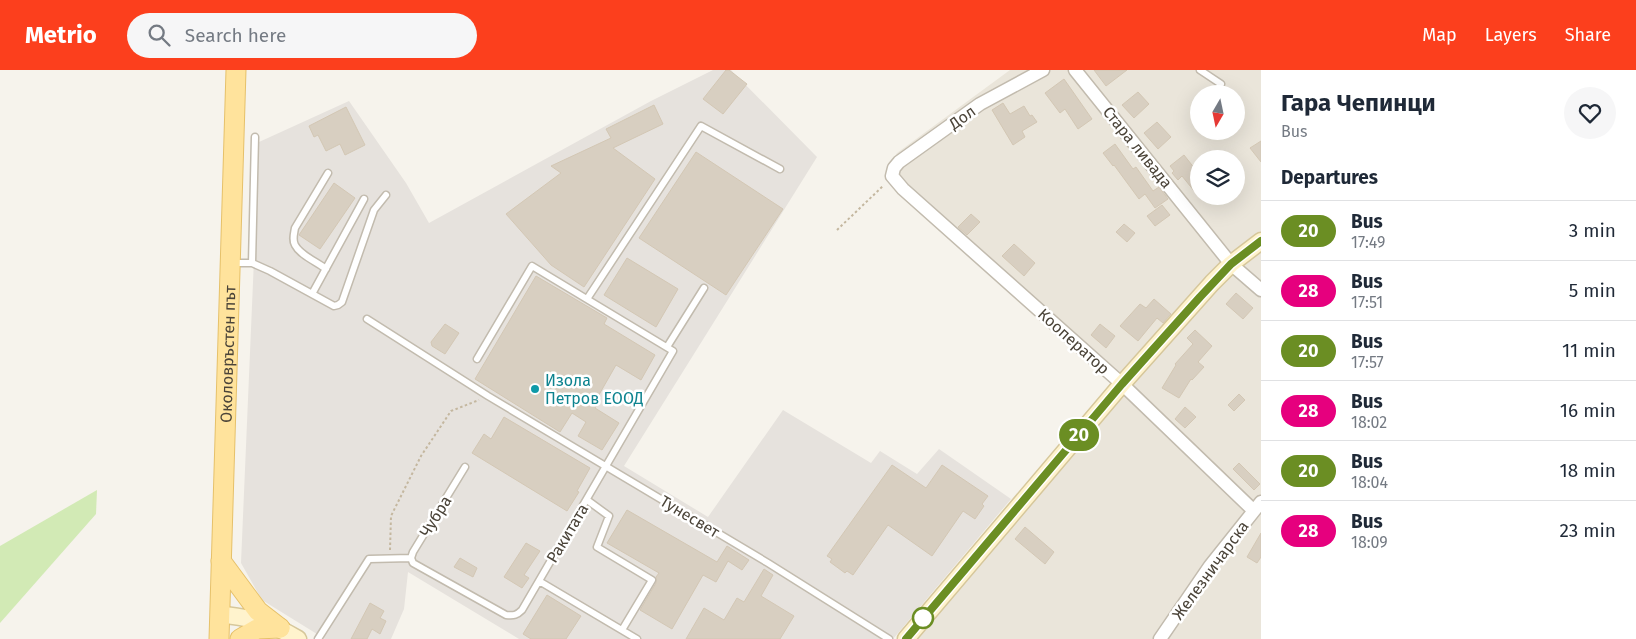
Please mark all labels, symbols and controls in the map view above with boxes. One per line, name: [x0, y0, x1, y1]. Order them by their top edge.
search box: [127, 13, 477, 58]
text: Metrio: [25, 21, 97, 49]
icon: search: [145, 21, 173, 49]
text: Search here: [185, 24, 286, 47]
text: Map: [1422, 24, 1457, 46]
text: Layers: [1485, 24, 1537, 46]
text: Share: [1565, 24, 1611, 46]
north arrow: [1190, 85, 1245, 140]
map controls: [1190, 85, 1245, 205]
button: heart: [1564, 87, 1616, 139]
text: Гара Чепинци: [1281, 89, 1436, 117]
street label: Дол: [944, 101, 979, 134]
street label: Стара ливада: [1099, 103, 1176, 192]
text: Bus: [1281, 122, 1308, 141]
button: layers: [1190, 150, 1245, 205]
text: Departures: [1281, 166, 1378, 189]
text: Bus: [1351, 210, 1383, 233]
text: 3 min: [1569, 219, 1616, 242]
text: 20: [1299, 220, 1318, 242]
text: 17:49: [1351, 233, 1385, 252]
text: Bus: [1351, 270, 1383, 293]
text: 5 min: [1569, 279, 1616, 302]
text: 28: [1299, 280, 1318, 302]
street label: Околовръстен път: [216, 284, 240, 423]
text: 17:51: [1351, 293, 1383, 312]
street label: Кооператор: [1034, 304, 1113, 378]
text: Bus: [1351, 330, 1383, 353]
text: 11 min: [1562, 339, 1616, 362]
text: 20: [1299, 340, 1318, 362]
text: 17:57: [1351, 353, 1384, 372]
place label: Изола Петров ЕООД: [545, 371, 644, 408]
marker: Изола Петров ЕООД: [529, 383, 541, 395]
text: Bus: [1351, 390, 1383, 413]
text: 16 min: [1560, 399, 1616, 422]
text: 28: [1299, 400, 1318, 422]
text: 18:02: [1351, 413, 1387, 432]
line badge: 20: [1056, 419, 1102, 451]
text: 20: [1069, 424, 1089, 446]
text: Bus: [1351, 450, 1383, 473]
text: 18 min: [1559, 459, 1616, 482]
text: 20: [1299, 460, 1318, 482]
text: 18:04: [1351, 473, 1388, 492]
street label: Тунесвет: [657, 491, 724, 542]
street label: Чубра: [415, 492, 455, 540]
street label: Ракитата: [542, 500, 592, 566]
text: Bus: [1351, 510, 1383, 533]
street label: Железничарска: [1168, 517, 1253, 623]
text: 23 min: [1559, 519, 1616, 542]
text: 28: [1299, 520, 1318, 542]
text: 18:09: [1351, 533, 1388, 552]
unlabelled marker: [912, 607, 934, 629]

